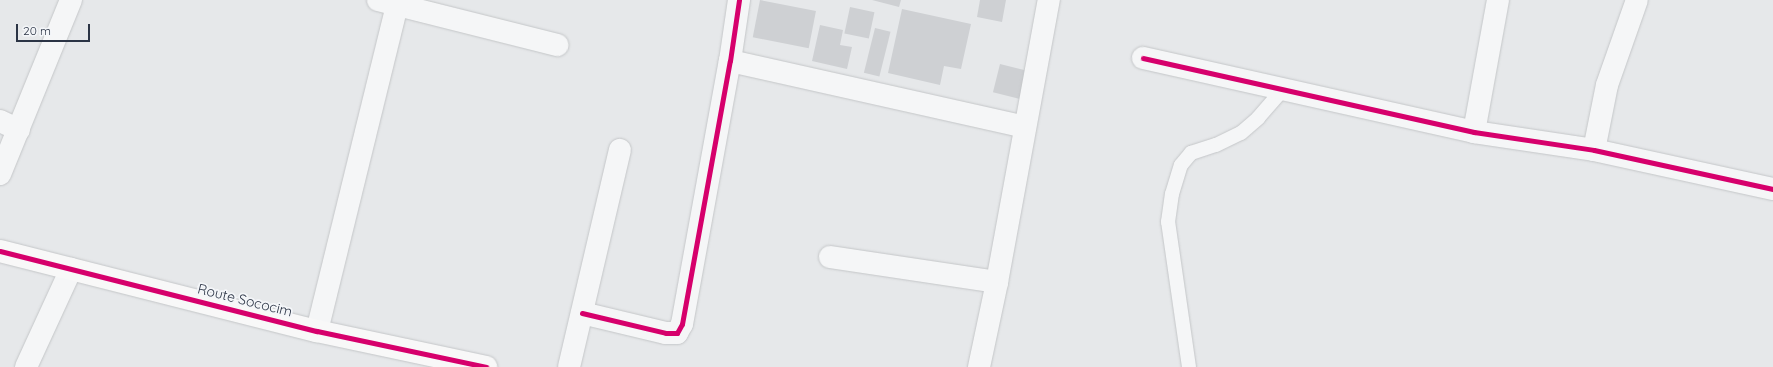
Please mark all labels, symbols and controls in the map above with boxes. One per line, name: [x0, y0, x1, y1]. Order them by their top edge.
scale bar: [18, 16, 92, 42]
text: 20 m: [23, 23, 51, 38]
street label: Route Sococim: [196, 280, 294, 320]

